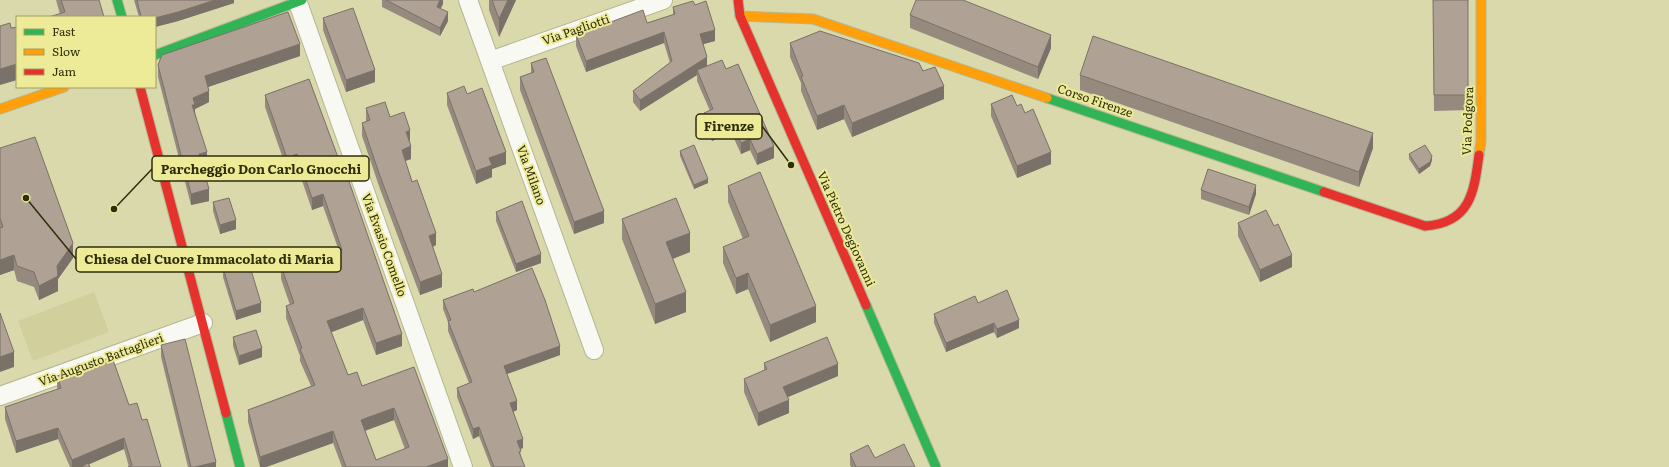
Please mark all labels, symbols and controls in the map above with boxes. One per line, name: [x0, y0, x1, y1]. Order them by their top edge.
street label: Via Pagliotti: [539, 9, 612, 49]
legend: [16, 16, 156, 88]
text: Fast: [52, 22, 76, 40]
text: Slow: [52, 42, 81, 60]
text: Jam: [52, 62, 77, 80]
street label: Corso Firenze: [1055, 79, 1136, 121]
street label: Via Podgora: [1457, 86, 1477, 156]
callout: Firenze: [696, 114, 762, 139]
text: Firenze: [704, 116, 754, 135]
street label: Via Milano: [513, 142, 551, 207]
callout: Parcheggio Don Carlo Gnocchi: [152, 156, 369, 181]
text: Parcheggio Don Carlo Gnocchi: [161, 159, 361, 178]
street label: Via Pietro Degiovanni: [813, 168, 880, 289]
street label: Via Evasio Comello: [358, 190, 412, 299]
callout: Chiesa del Cuore Immacolato di Maria: [76, 247, 341, 272]
text: Chiesa del Cuore Immacolato di Maria: [84, 249, 334, 268]
street label: Via Augusto Battaglieri: [36, 328, 166, 390]

